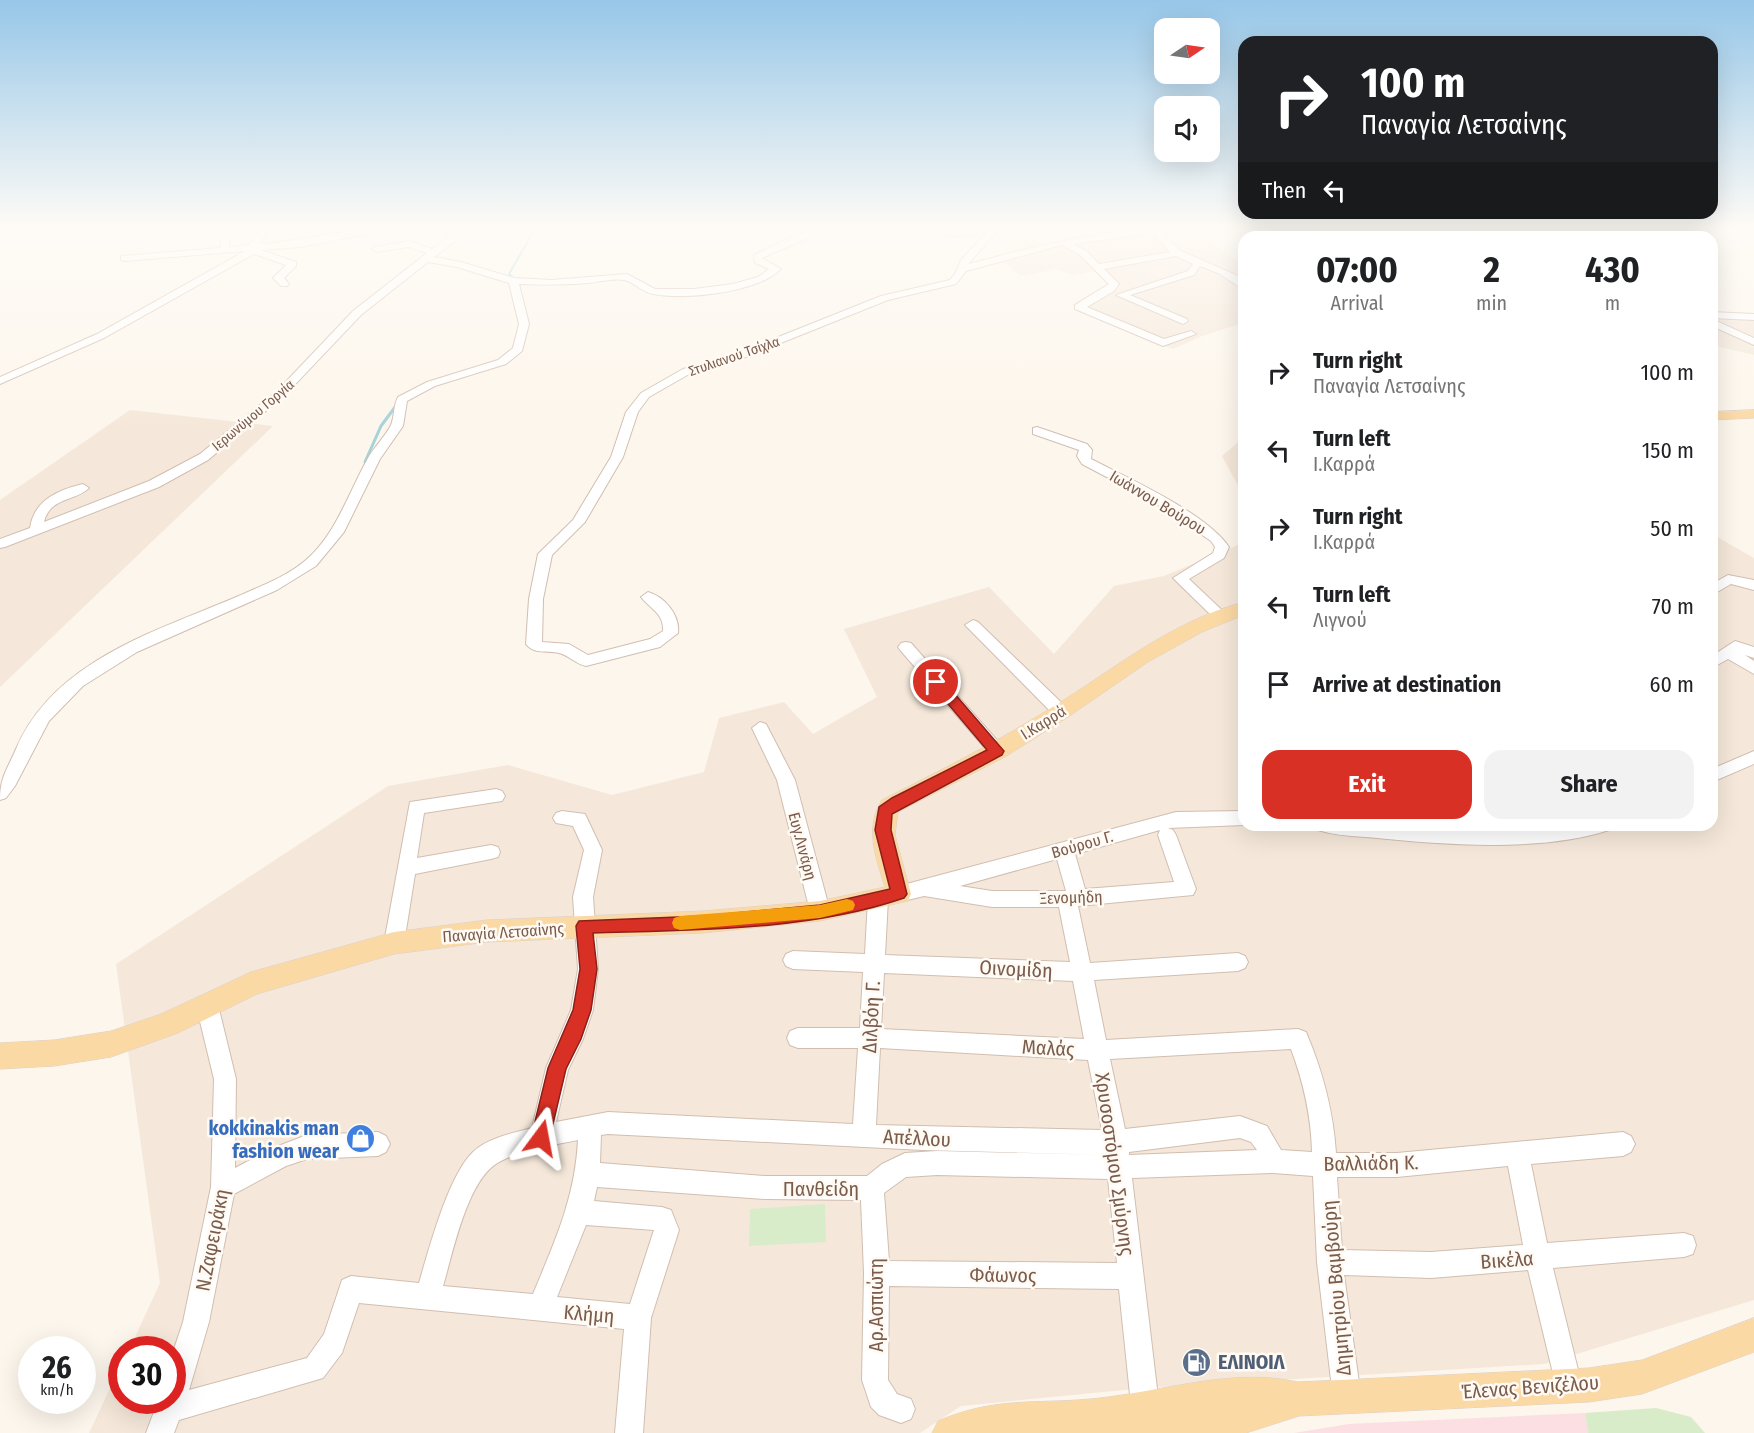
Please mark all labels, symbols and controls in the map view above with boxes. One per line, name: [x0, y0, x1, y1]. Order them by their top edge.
north arrow: [1154, 18, 1220, 84]
map controls: [1154, 18, 1220, 162]
text: 100 m: [1361, 58, 1465, 108]
icon: right: [1262, 60, 1340, 138]
button: sound: [1154, 96, 1220, 162]
text: Παναγία Λετσαίνης: [1361, 109, 1567, 141]
icon: left: [1318, 174, 1351, 207]
text: Then: [1262, 177, 1306, 204]
text: 07:00: [1316, 248, 1398, 292]
text: 2: [1483, 248, 1500, 292]
text: 430: [1585, 248, 1640, 292]
text: Arrival: [1331, 291, 1384, 315]
text: min: [1476, 291, 1507, 315]
text: m: [1605, 291, 1620, 315]
street label: Στυλιανού Τσίχλα: [686, 333, 782, 380]
text: Turn right: [1313, 347, 1402, 374]
icon: right: [1262, 356, 1295, 389]
text: 100 m: [1640, 359, 1694, 386]
text: Παναγία Λετσαίνης: [1313, 374, 1465, 398]
street label: Ιερωνύμου Γοργία: [209, 376, 298, 455]
text: Turn left: [1313, 425, 1391, 452]
icon: left: [1262, 434, 1295, 467]
text: 150 m: [1642, 437, 1694, 464]
text: Ι.Καρρά: [1313, 452, 1375, 476]
street label: Ιωάννου Βούρου: [1106, 466, 1209, 539]
text: Turn right: [1313, 503, 1402, 530]
icon: right: [1262, 512, 1295, 545]
text: 50 m: [1650, 515, 1694, 542]
text: Ι.Καρρά: [1313, 530, 1375, 554]
text: Turn left: [1313, 581, 1391, 608]
icon: left: [1262, 590, 1295, 623]
text: 70 m: [1652, 593, 1694, 620]
text: Λιγνού: [1313, 608, 1367, 632]
pin: [910, 656, 961, 707]
icon: arrive: [919, 665, 952, 698]
icon: arrive: [1262, 668, 1295, 701]
text: Arrive at destination: [1313, 671, 1501, 698]
text: 60 m: [1650, 671, 1694, 698]
street label: Ι.Καρρά: [1017, 701, 1069, 744]
button: Exit: [1262, 750, 1472, 819]
button: Share: [1484, 750, 1694, 819]
street label: Ευγ.Λινάρη: [784, 810, 821, 882]
street label: Βούρου Γ.: [1049, 827, 1115, 862]
street label: Ξενομήδη: [1039, 887, 1103, 908]
street label: Παναγία Λετσαίνης: [442, 919, 565, 946]
street label: Οινομίδη: [979, 955, 1053, 983]
street label: Διλβόη Γ.: [857, 980, 885, 1054]
street label: Μαλάς: [1021, 1035, 1075, 1061]
street label: Χρυσοστόμου Σμύρνης: [1090, 1071, 1140, 1257]
position arrow: [509, 1106, 573, 1170]
place label: kokkinakis man fashion wear: [208, 1116, 340, 1163]
shop icon: kokkinakis man fashion wear: [344, 1123, 376, 1155]
street label: Απέλλου: [882, 1124, 952, 1152]
street label: Βαλλιάδη Κ.: [1323, 1150, 1419, 1176]
street label: Πανθείδη: [783, 1177, 859, 1201]
street label: Ν.Ζαφειράκη: [190, 1187, 234, 1293]
street label: Δημητρίου Βαμβούρη: [1316, 1199, 1356, 1377]
street label: Βικέλα: [1480, 1246, 1534, 1274]
street label: Αρ.Ασπιώτη: [864, 1258, 888, 1352]
street label: Φάωνος: [969, 1262, 1037, 1288]
street label: Κλήμη: [562, 1300, 616, 1328]
speed limit sign: 30: [108, 1336, 186, 1414]
fuel station icon: ΕΛΙΝΟΙΛ: [1181, 1346, 1213, 1378]
text: 26: [42, 1350, 72, 1386]
place label: ΕΛΙΝΟΙΛ: [1218, 1350, 1286, 1374]
street label: Έλενας Βενιζέλου: [1460, 1370, 1600, 1404]
text: km/h: [40, 1381, 74, 1399]

